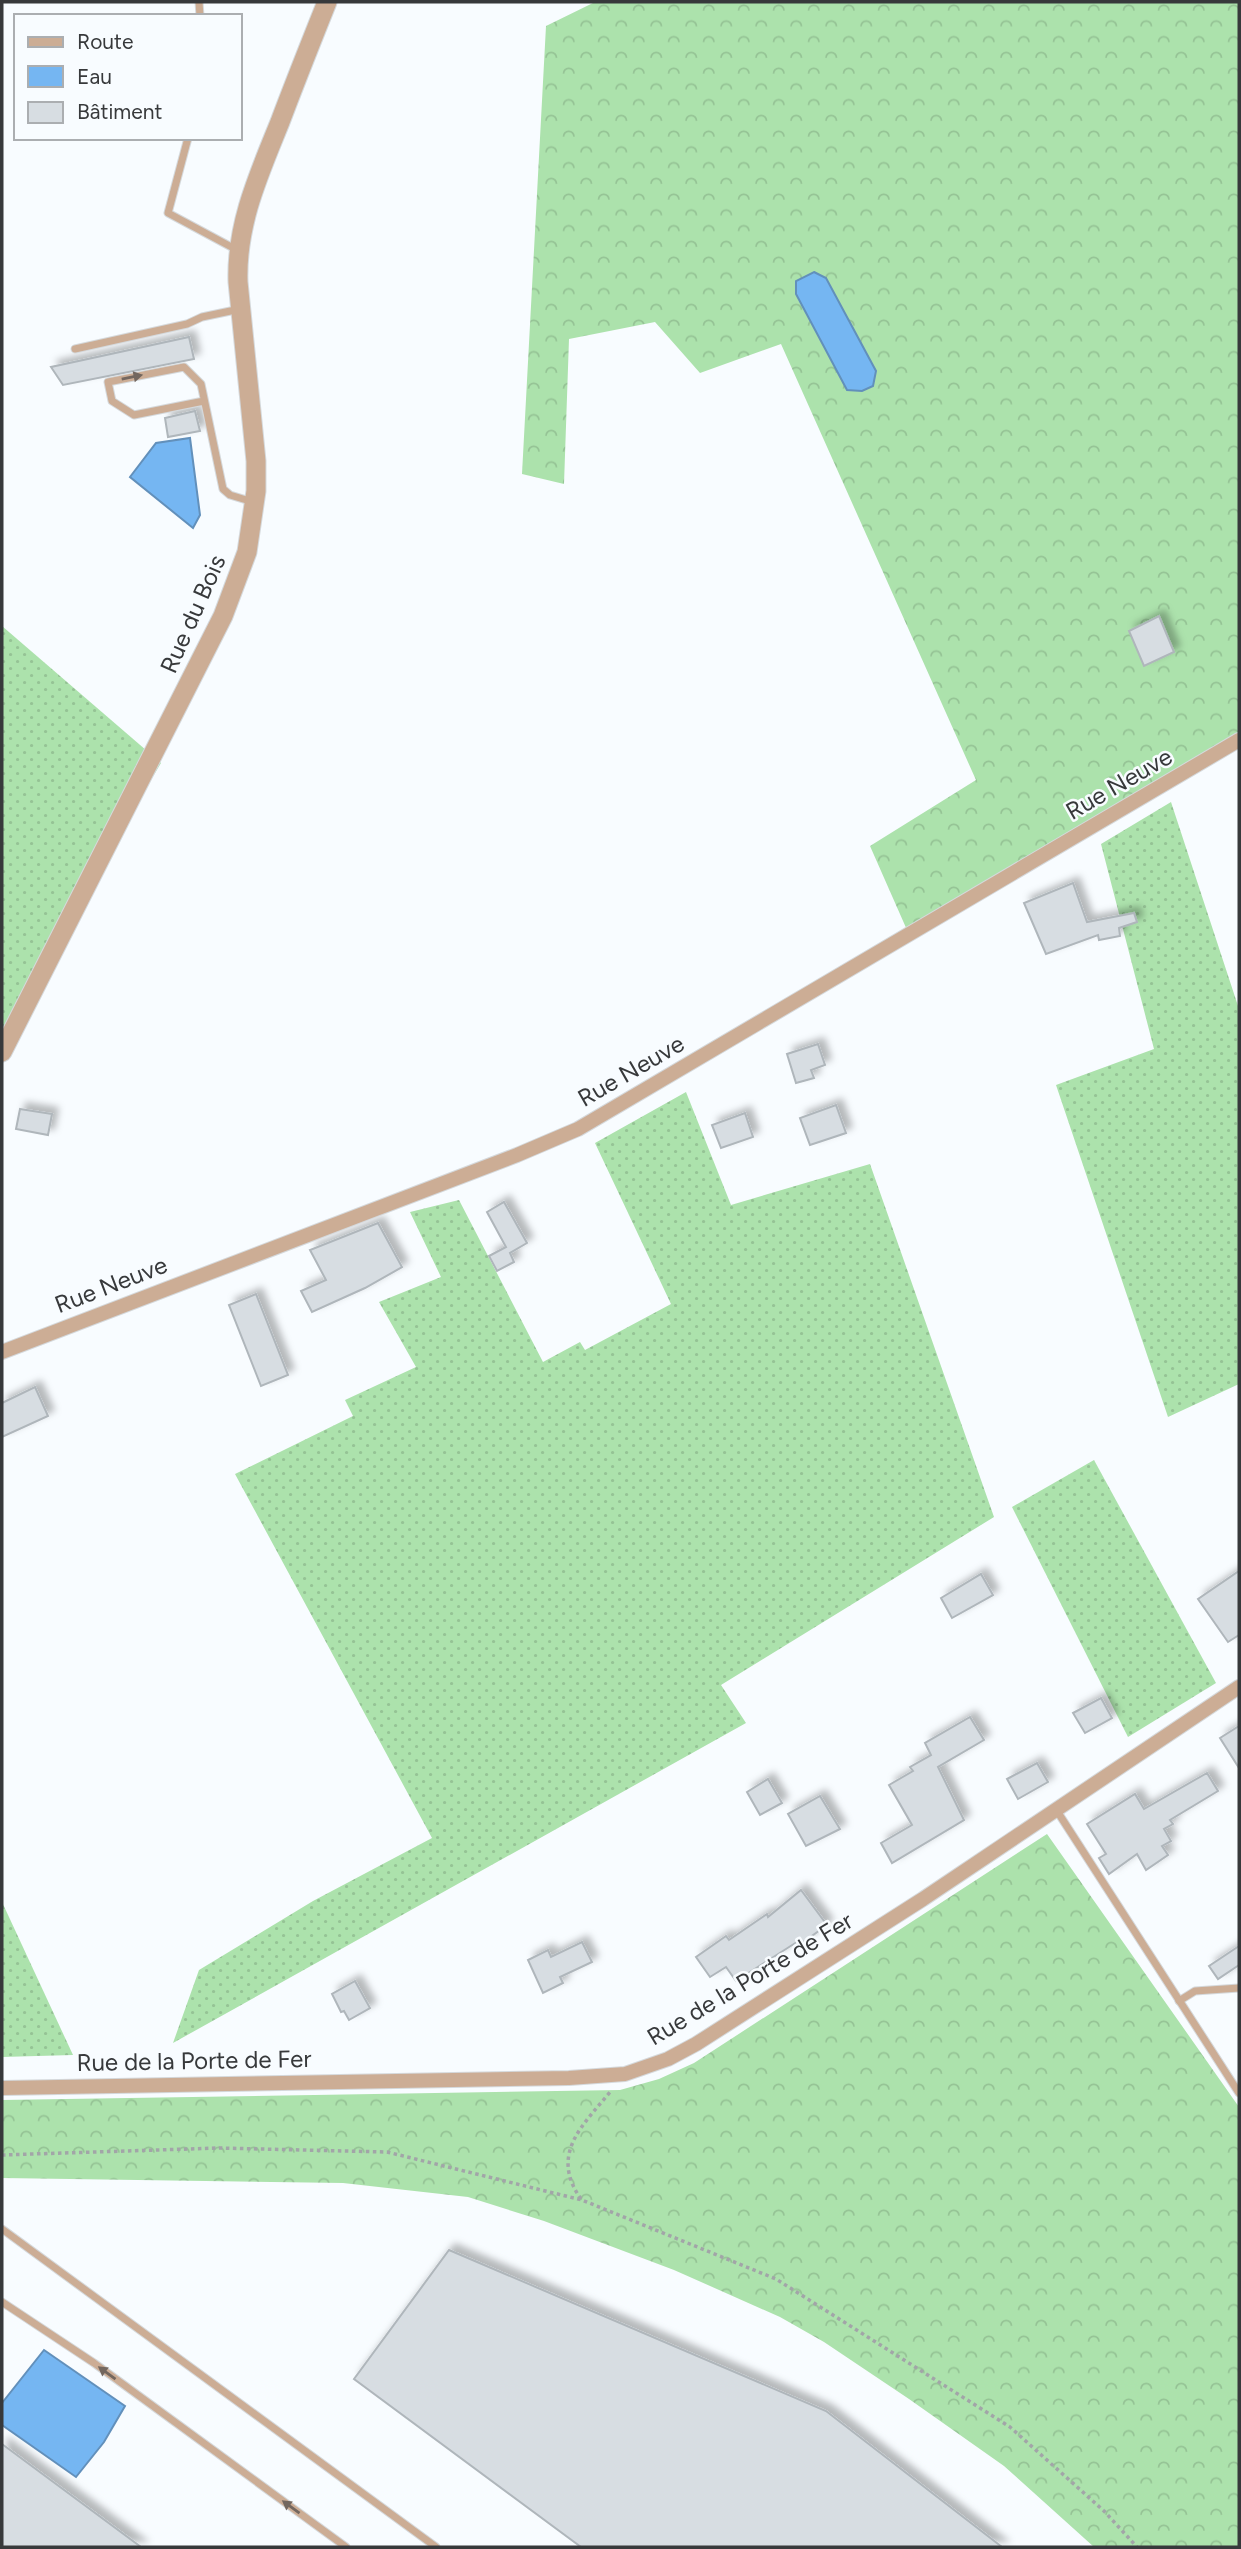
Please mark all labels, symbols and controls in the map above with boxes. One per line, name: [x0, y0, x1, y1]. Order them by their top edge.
legend: [14, 14, 242, 140]
text: Route: [77, 29, 133, 54]
text: Eau: [77, 64, 112, 89]
text: Bâtiment: [77, 99, 162, 124]
one-way arrow: [121, 372, 143, 383]
street label: Rue du Bois: [154, 550, 231, 677]
street label: Rue Neuve: [1060, 742, 1177, 826]
street label: Rue Neuve: [572, 1029, 689, 1113]
street label: Rue Neuve: [51, 1250, 171, 1319]
street label: Rue de la Porte de Fer: [642, 1906, 858, 2052]
street label: Rue de la Porte de Fer: [76, 2044, 312, 2077]
one-way arrow: [99, 2365, 117, 2380]
one-way arrow: [282, 2500, 300, 2514]

